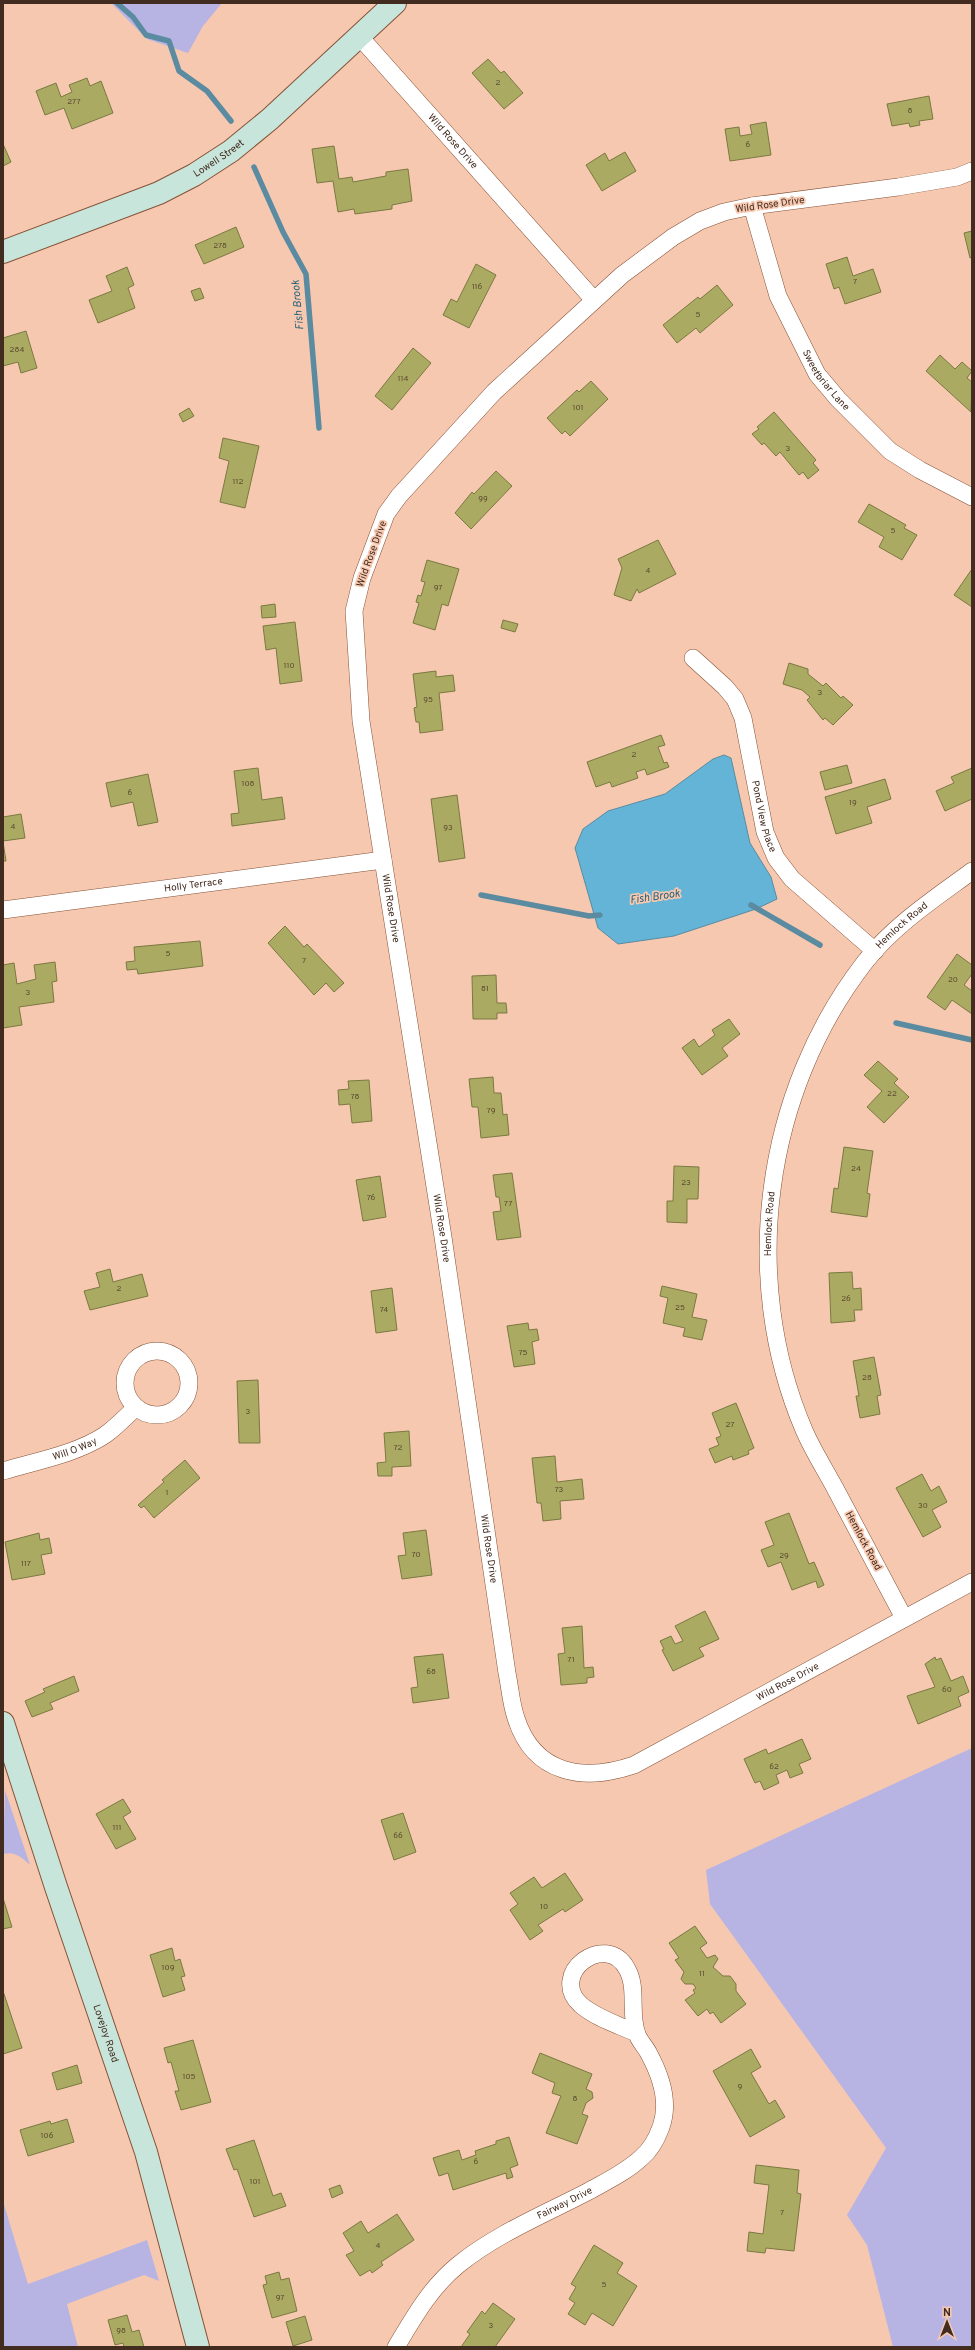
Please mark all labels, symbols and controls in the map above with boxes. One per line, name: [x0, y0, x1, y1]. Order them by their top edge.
house number: 2: [496, 78, 501, 88]
house number: 277: [67, 97, 81, 107]
house number: 8: [908, 106, 913, 116]
street label: Wild Rose Drive: [425, 111, 481, 172]
street label: Lowell Street: [191, 136, 247, 180]
house number: 6: [746, 140, 751, 150]
street label: Wild Rose Drive: [735, 194, 805, 216]
house number: 278: [213, 241, 227, 251]
house number: 7: [853, 277, 857, 287]
water label: Fish Brook: [289, 279, 307, 331]
house number: 116: [472, 282, 483, 292]
house number: 5: [696, 310, 701, 320]
house number: 284: [10, 345, 24, 355]
street label: Sweetbriar Lane: [799, 348, 852, 413]
house number: 114: [398, 374, 408, 384]
house number: 101: [572, 403, 584, 413]
house number: 3: [786, 444, 791, 454]
house number: 112: [233, 477, 244, 487]
house number: 99: [478, 494, 488, 504]
street label: Wild Rose Drive: [354, 519, 390, 589]
house number: 5: [891, 526, 896, 536]
house number: 4: [646, 566, 651, 576]
house number: 97: [434, 583, 442, 593]
house number: 110: [283, 661, 295, 671]
house number: 3: [818, 688, 823, 698]
house number: 95: [423, 695, 433, 705]
house number: 2: [632, 750, 637, 760]
house number: 108: [241, 779, 255, 789]
street label: Pond View Place: [749, 779, 779, 854]
house number: 6: [128, 788, 133, 798]
house number: 19: [849, 798, 857, 808]
house number: 4: [11, 822, 16, 832]
house number: 93: [443, 823, 453, 833]
street label: Wild Rose Drive: [379, 873, 403, 944]
street label: Holly Terrace: [163, 875, 223, 895]
water label: Fish Brook: [629, 887, 681, 907]
street label: Hemlock Road: [873, 899, 930, 952]
house number: 5: [166, 949, 171, 959]
house number: 7: [302, 956, 306, 966]
house number: 20: [948, 975, 958, 985]
house number: 81: [481, 984, 489, 994]
house number: 3: [26, 988, 31, 998]
house number: 22: [887, 1089, 897, 1099]
house number: 78: [351, 1092, 360, 1102]
house number: 79: [487, 1106, 496, 1116]
house number: 24: [851, 1164, 861, 1174]
house number: 23: [681, 1178, 691, 1188]
street label: Hemlock Road: [762, 1190, 778, 1256]
house number: 76: [367, 1193, 375, 1203]
street label: Wild Rose Drive: [430, 1193, 453, 1263]
house number: 77: [504, 1199, 512, 1209]
house number: 2: [117, 1284, 122, 1294]
house number: 26: [841, 1294, 851, 1304]
house number: 25: [675, 1303, 685, 1313]
house number: 74: [380, 1305, 388, 1315]
house number: 75: [518, 1348, 528, 1358]
house number: 28: [862, 1373, 872, 1383]
house number: 3: [246, 1407, 251, 1417]
house number: 27: [726, 1420, 735, 1430]
street label: Will O Way: [51, 1434, 99, 1463]
house number: 72: [394, 1443, 403, 1453]
house number: 73: [555, 1485, 564, 1495]
house number: 1: [166, 1488, 168, 1498]
house number: 30: [918, 1501, 928, 1511]
street label: Hemlock Road: [842, 1509, 884, 1573]
street label: Wild Rose Drive: [477, 1513, 500, 1584]
house number: 70: [411, 1550, 421, 1560]
house number: 29: [779, 1551, 789, 1561]
house number: 117: [21, 1559, 31, 1569]
house number: 71: [567, 1655, 575, 1665]
street label: Wild Rose Drive: [754, 1660, 821, 1704]
house number: 68: [426, 1667, 436, 1677]
house number: 60: [942, 1685, 952, 1695]
house number: 62: [769, 1762, 779, 1772]
house number: 111: [113, 1823, 121, 1833]
house number: 66: [393, 1831, 403, 1841]
house number: 10: [540, 1902, 548, 1912]
house number: 109: [162, 1963, 175, 1973]
house number: 11: [699, 1969, 705, 1979]
street label: Lovejoy Road: [90, 2003, 122, 2064]
house number: 105: [182, 2072, 196, 2082]
house number: 9: [738, 2082, 743, 2092]
house number: 8: [573, 2094, 578, 2104]
house number: 106: [41, 2131, 54, 2141]
house number: 6: [474, 2157, 479, 2167]
house number: 101: [249, 2177, 261, 2187]
street label: Fairway Drive: [535, 2184, 595, 2222]
house number: 7: [780, 2208, 784, 2218]
house number: 4: [376, 2241, 381, 2251]
house number: 5: [602, 2280, 607, 2290]
house number: 97: [276, 2293, 284, 2303]
north arrow: [927, 2302, 967, 2342]
text: N: [943, 2306, 951, 2320]
house number: 3: [489, 2321, 494, 2331]
house number: 98: [116, 2326, 126, 2336]

